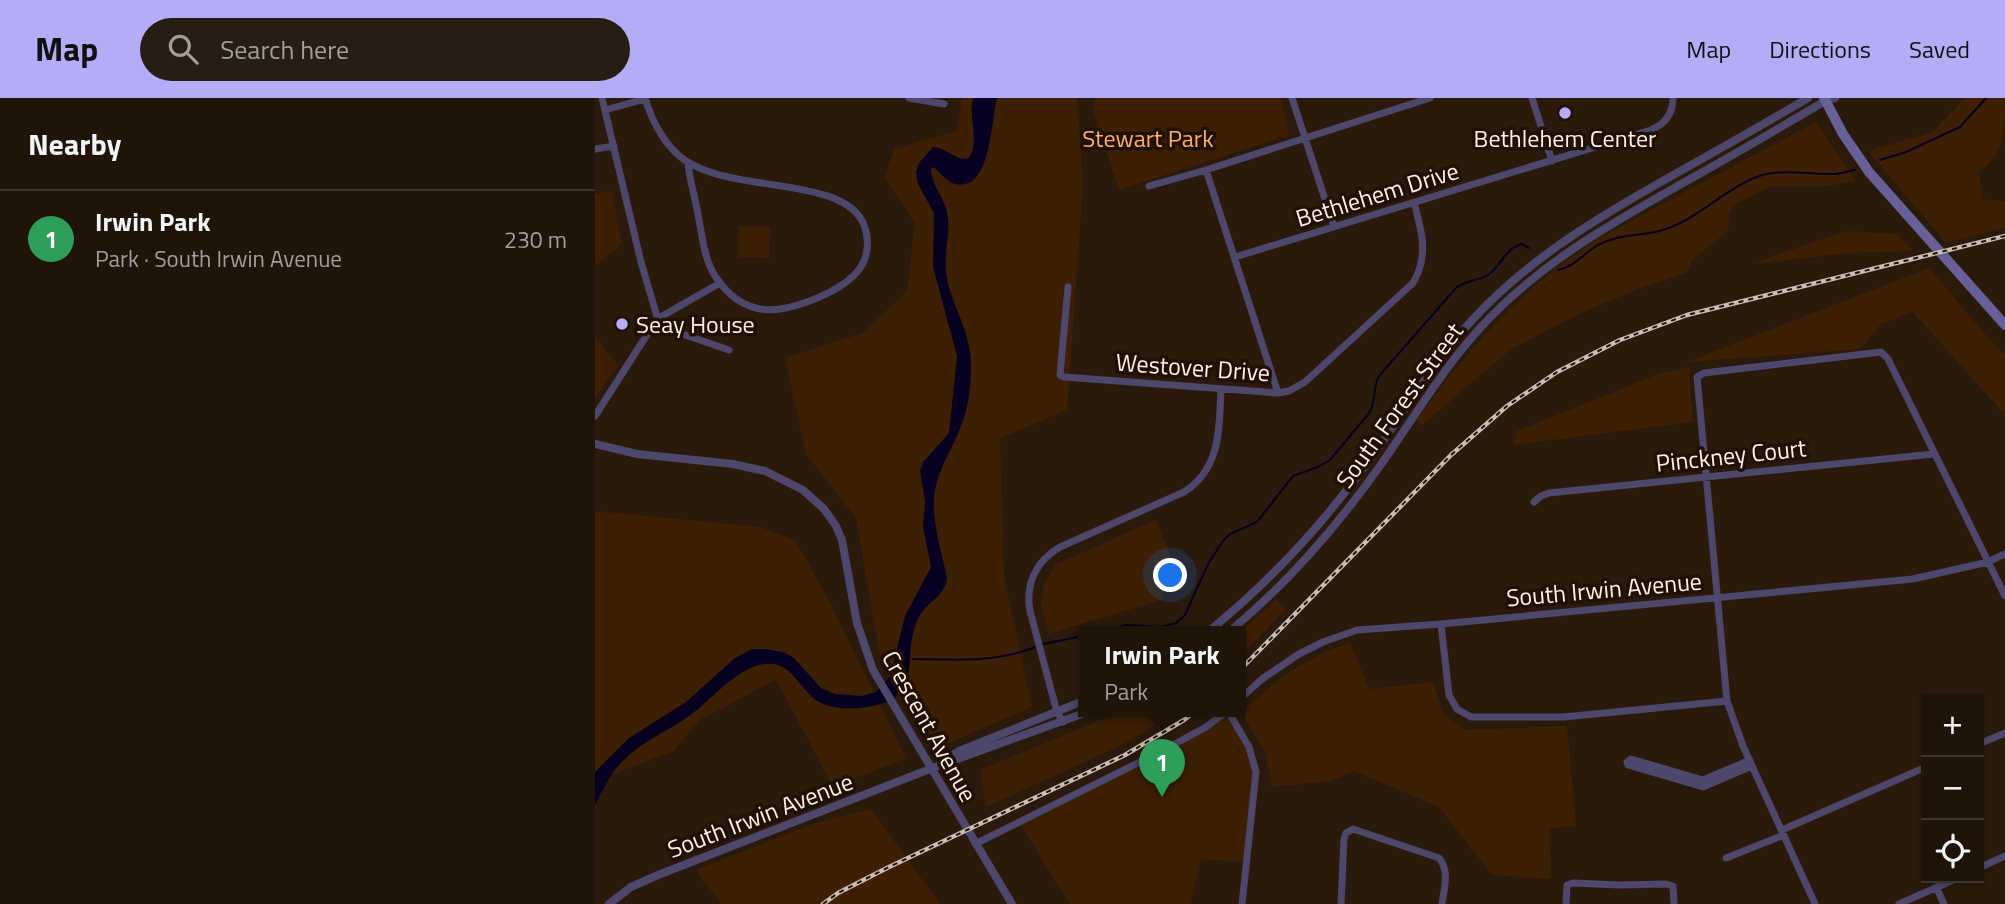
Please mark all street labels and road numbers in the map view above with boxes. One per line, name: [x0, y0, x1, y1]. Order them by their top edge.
street label: Bethlehem Drive: [1291, 152, 1463, 236]
street label: South Forest Street: [1327, 314, 1472, 495]
street label: Westover Drive: [1115, 344, 1271, 390]
street label: Pinckney Court: [1654, 429, 1809, 481]
street label: South Irwin Avenue: [1505, 563, 1703, 615]
street label: Crescent Avenue: [873, 644, 987, 808]
street label: South Irwin Avenue: [662, 763, 858, 867]

